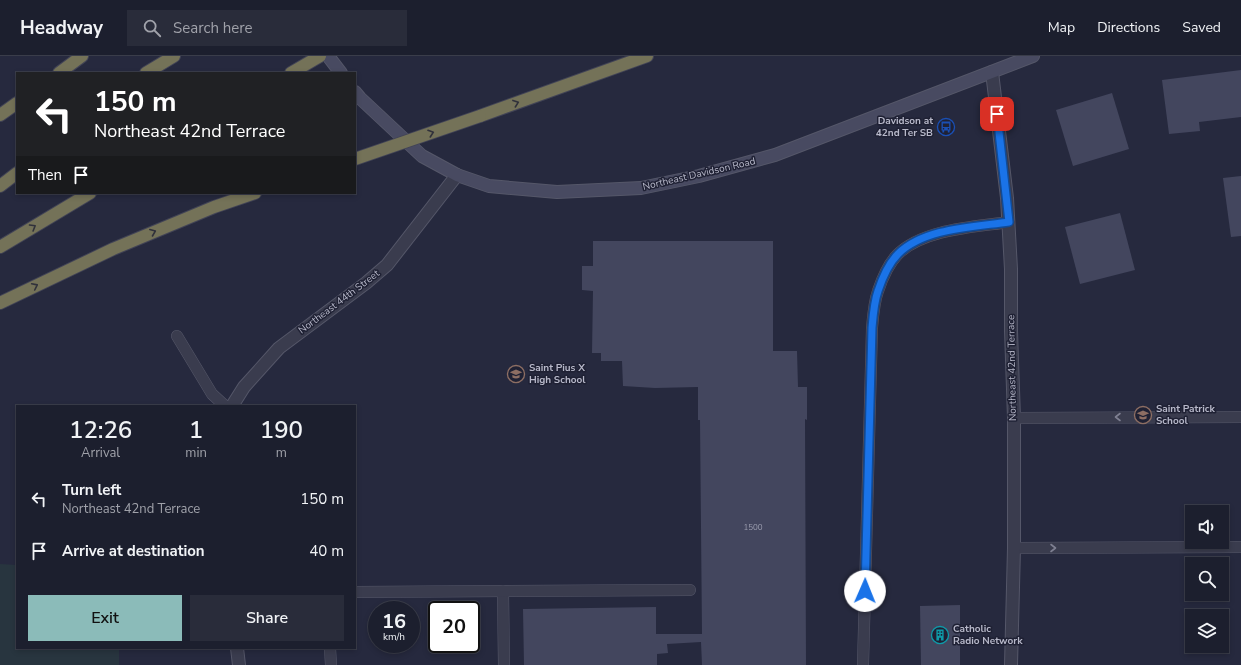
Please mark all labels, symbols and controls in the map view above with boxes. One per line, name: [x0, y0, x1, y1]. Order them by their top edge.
search box: [127, 10, 407, 46]
text: Headway: [20, 15, 103, 41]
icon: search: [141, 17, 163, 39]
text: Search here: [173, 18, 253, 38]
text: Map: [1048, 18, 1075, 37]
text: Directions: [1097, 18, 1160, 37]
text: Saved: [1182, 18, 1221, 37]
text: 150 m: [94, 83, 177, 121]
icon: left: [28, 88, 80, 140]
pin: [980, 97, 1014, 131]
one-way arrow: [513, 99, 520, 107]
icon: arrive: [986, 103, 1008, 125]
place label: Davidson at 42nd Ter SB: [876, 114, 933, 140]
bus stop icon: Davidson at 42nd Ter SB: [936, 117, 956, 137]
text: Northeast 42nd Terrace: [94, 119, 285, 143]
one-way arrow: [428, 129, 435, 137]
street label: Northeast Davidson Road: [641, 154, 757, 194]
icon: arrive: [70, 164, 92, 186]
text: Then: [28, 165, 62, 185]
one-way arrow: [29, 224, 37, 231]
one-way arrow: [149, 229, 157, 237]
street label: Northeast 44th Street: [295, 266, 383, 337]
one-way arrow: [31, 283, 38, 291]
street label: Northeast 42nd Terrace: [1004, 315, 1020, 421]
place label: Saint Pius X High School: [529, 361, 586, 387]
school or university icon: Saint Pius X High School: [506, 364, 526, 384]
place label: Saint Patrick School: [1156, 402, 1216, 428]
school or university icon: Saint Patrick School: [1133, 405, 1153, 425]
one-way arrow: [1115, 413, 1121, 421]
text: 12:26: [69, 414, 132, 446]
text: 1: [189, 414, 203, 446]
text: 190: [260, 414, 303, 446]
text: Arrival: [81, 444, 120, 462]
text: min: [185, 444, 207, 462]
text: m: [276, 444, 287, 462]
text: Turn left: [62, 480, 121, 500]
icon: left: [28, 488, 50, 510]
text: 150 m: [300, 489, 344, 509]
text: Northeast 42nd Terrace: [62, 500, 200, 518]
map controls: [1185, 505, 1229, 653]
button: sound: [1185, 505, 1229, 549]
house number: 1500: [743, 522, 763, 533]
icon: arrive: [28, 540, 50, 562]
text: Arrive at destination: [62, 541, 205, 561]
text: 40 m: [309, 541, 344, 561]
one-way arrow: [1050, 544, 1056, 552]
button: search: [1185, 557, 1229, 601]
position arrow: [844, 570, 886, 612]
button: Exit: [28, 595, 182, 641]
button: Share: [190, 595, 344, 641]
speed limit sign: 20: [428, 601, 480, 653]
text: 16: [382, 608, 406, 635]
button: layers: [1185, 609, 1229, 653]
place label: Catholic Radio Network: [953, 622, 1023, 648]
building icon: Catholic Radio Network: [930, 625, 950, 645]
text: km/h: [383, 630, 405, 644]

